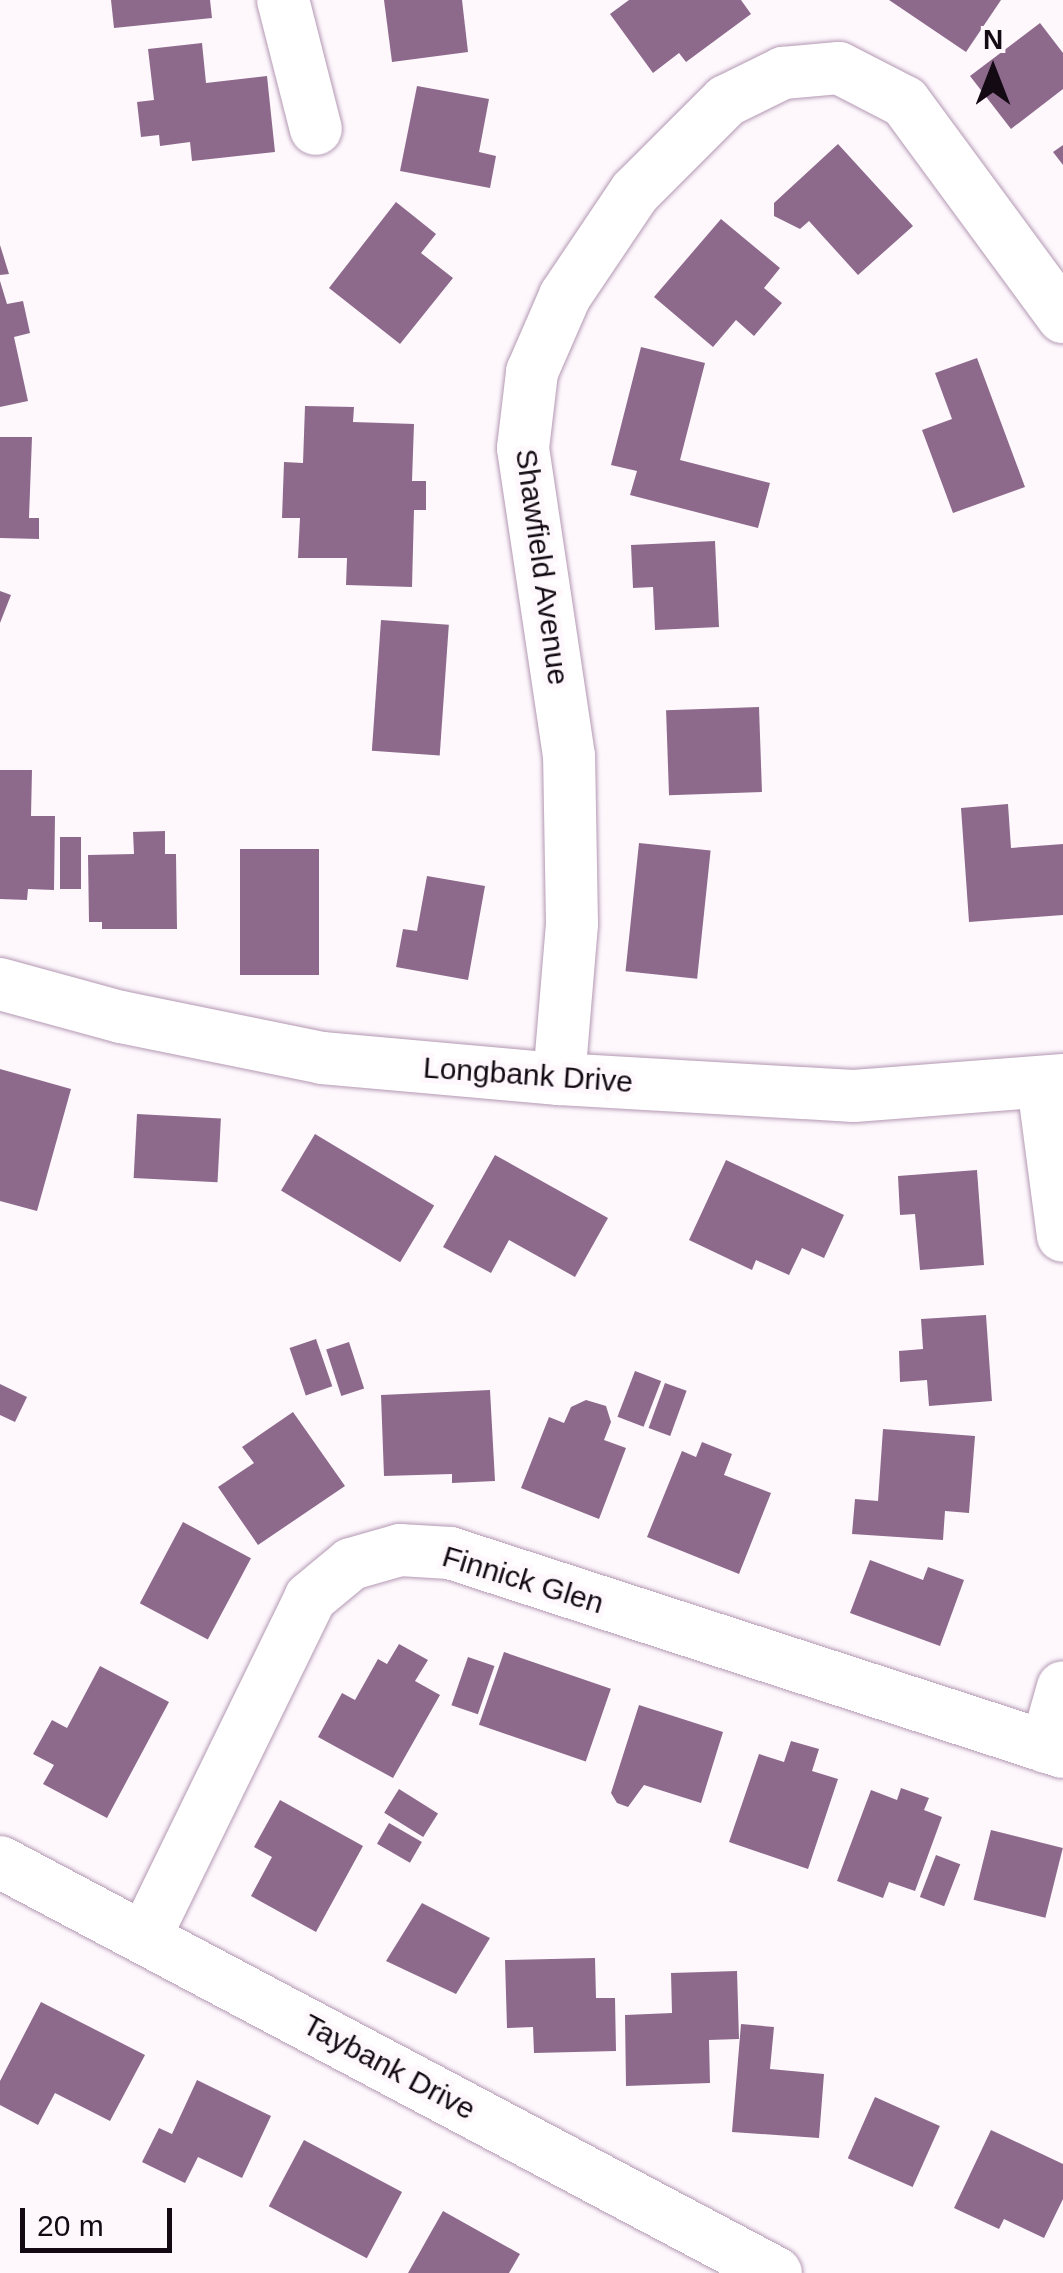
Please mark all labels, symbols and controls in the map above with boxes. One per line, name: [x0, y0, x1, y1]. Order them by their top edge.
north arrow: [943, 20, 1043, 120]
text: N: [983, 24, 1003, 55]
street label: Shawfield Avenue: [508, 446, 576, 688]
street label: Longbank Drive: [422, 1050, 634, 1100]
street label: Finnick Glen: [438, 1538, 608, 1622]
street label: Taybank Drive: [297, 2006, 481, 2128]
scale bar: [25, 2188, 178, 2250]
text: 20 m: [37, 2209, 104, 2242]

